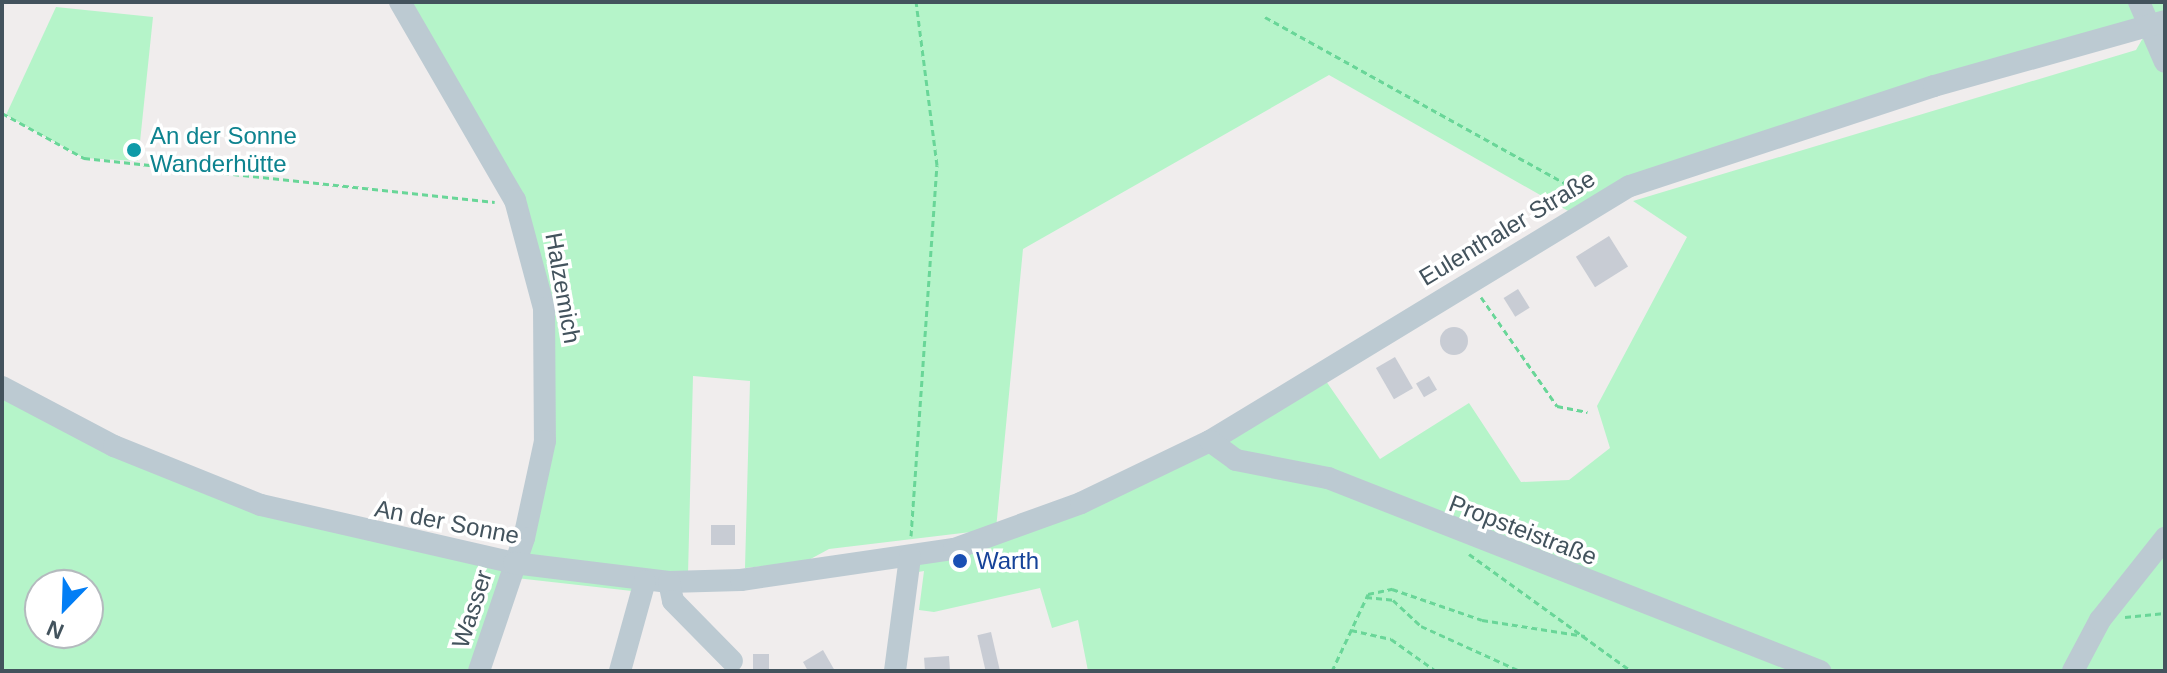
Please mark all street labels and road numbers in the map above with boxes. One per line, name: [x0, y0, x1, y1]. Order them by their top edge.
street label: Eulenthaler Straße: [1414, 164, 1600, 292]
street label: Halzemich: [539, 230, 587, 346]
street label: Propsteistraße: [1445, 489, 1601, 571]
street label: An der Sonne: [372, 494, 522, 550]
street label: Wasser: [446, 566, 498, 652]

